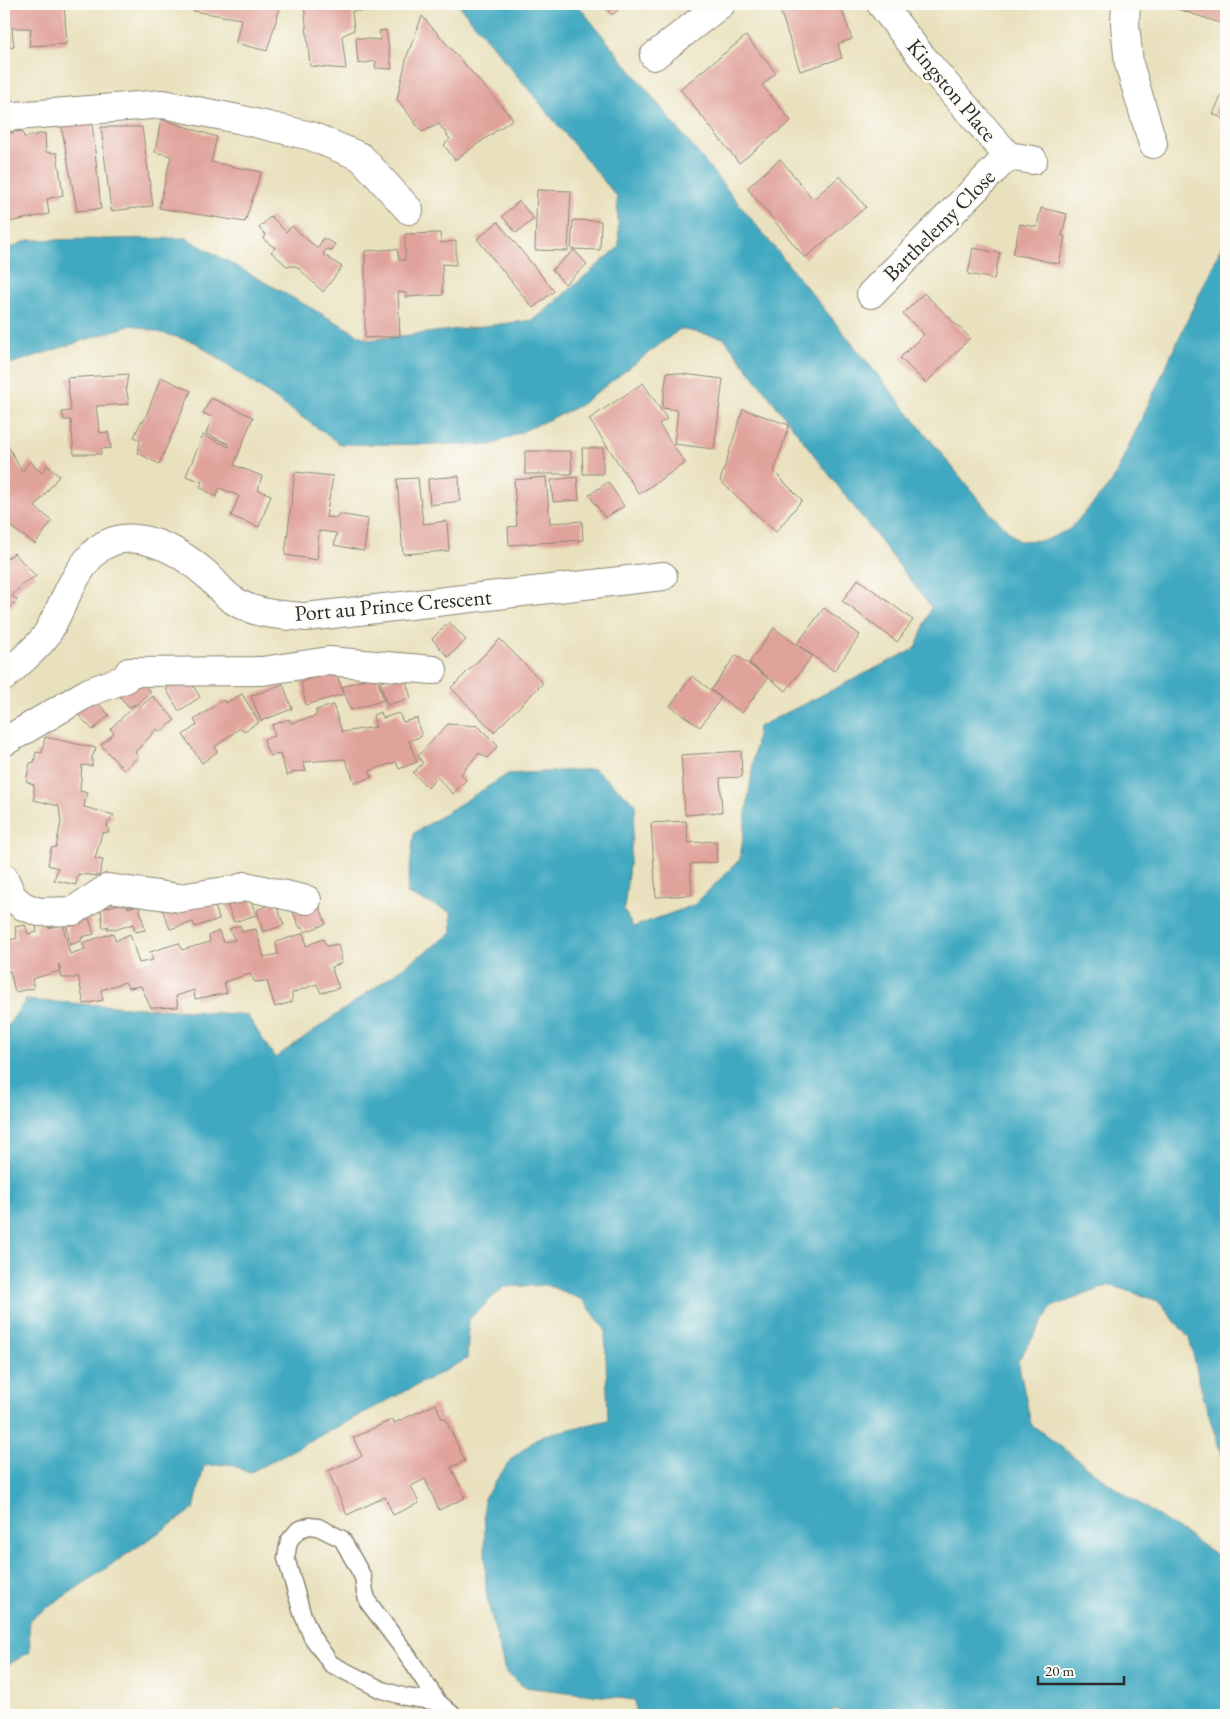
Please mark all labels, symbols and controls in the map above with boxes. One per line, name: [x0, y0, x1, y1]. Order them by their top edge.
street label: Kingston Place: [900, 33, 1004, 148]
street label: Barthelemy Close: [877, 162, 1002, 287]
street label: Port au Prince Crescent: [293, 582, 493, 628]
scale bar: [1038, 1654, 1124, 1686]
text: 20 m: [1045, 1661, 1074, 1680]

